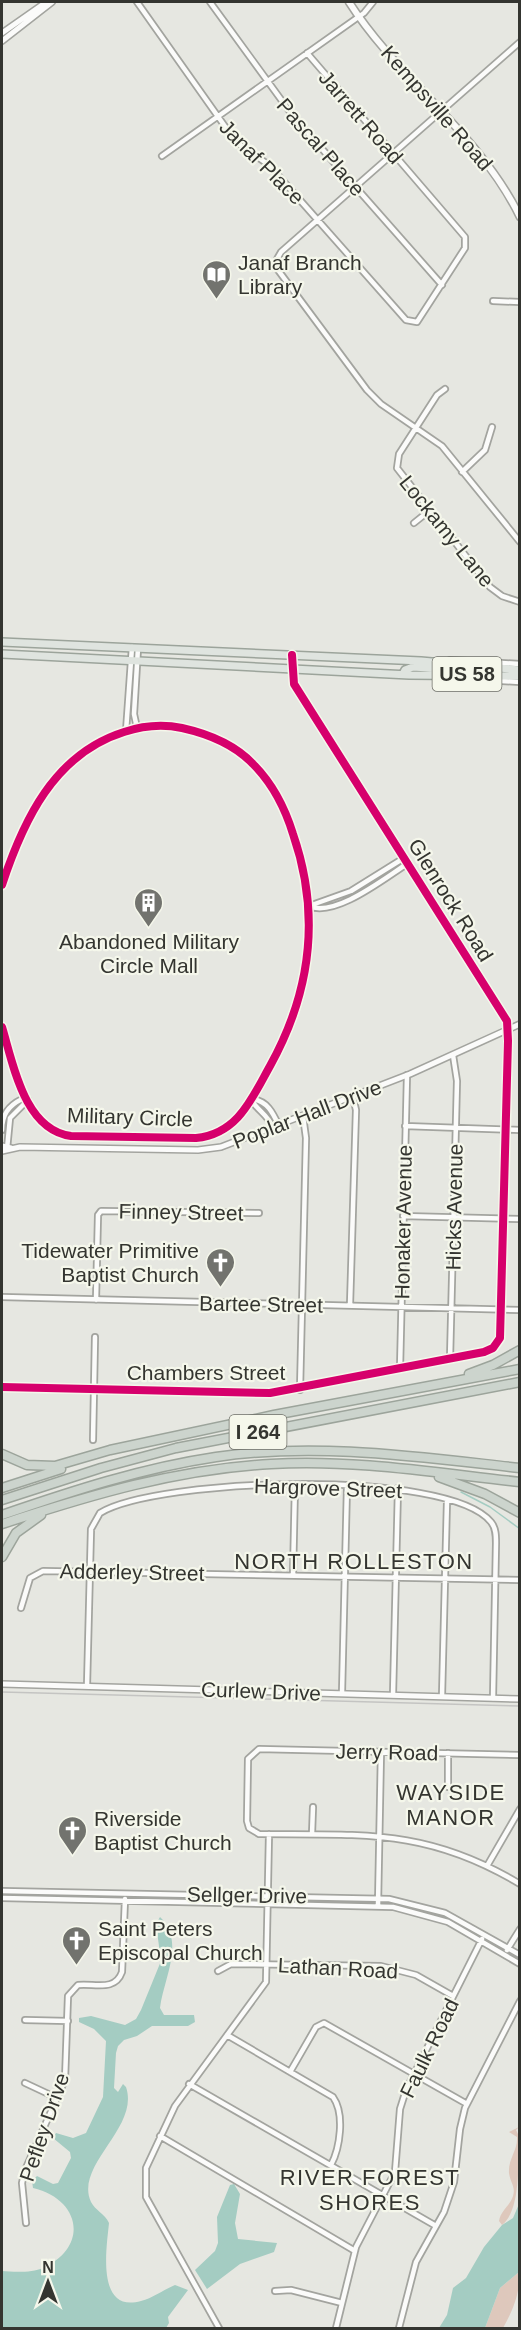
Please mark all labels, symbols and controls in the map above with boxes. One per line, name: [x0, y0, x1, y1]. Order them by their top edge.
street label: Kempsville Road: [377, 41, 497, 175]
street label: Jarrett Road: [314, 66, 408, 168]
street label: Pascal Place: [272, 94, 370, 200]
street label: Janaf Place: [215, 115, 309, 209]
place label: Janaf Branch Library: [238, 251, 362, 298]
library icon: Janaf Branch Library: [201, 258, 233, 300]
street label: Lockamy Lane: [395, 471, 499, 591]
road number: US 58: [432, 657, 502, 691]
street label: Glenrock Road: [404, 835, 498, 965]
building icon: Abandoned Military Circle Mall: [133, 886, 165, 928]
place label: Abandoned Military Circle Mall: [59, 930, 239, 977]
street label: Poplar Hall Drive: [229, 1075, 385, 1153]
street label: Military Circle: [67, 1103, 193, 1131]
street label: Hicks Avenue: [441, 1143, 467, 1271]
street label: Honaker Avenue: [390, 1144, 416, 1300]
street label: Finney Street: [118, 1199, 244, 1225]
place label: Tidewater Primitive Baptist Church: [21, 1239, 199, 1286]
church icon: Tidewater Primitive Baptist Church: [204, 1246, 236, 1288]
street label: Bartee Street: [199, 1291, 323, 1317]
street label: Chambers Street: [127, 1361, 286, 1384]
road number: I 264: [230, 1415, 286, 1449]
street label: Hargrove Street: [254, 1474, 403, 1502]
district label: NORTH ROLLESTON: [234, 1549, 474, 1574]
street label: Adderley Street: [59, 1559, 205, 1585]
street label: Curlew Drive: [201, 1677, 321, 1705]
street label: Jerry Road: [335, 1740, 439, 1764]
district label: WAYSIDE MANOR: [396, 1780, 506, 1830]
place label: Riverside Baptist Church: [94, 1807, 232, 1854]
church icon: Riverside Baptist Church: [57, 1814, 89, 1856]
street label: Sellger Drive: [187, 1882, 307, 1908]
place label: Saint Peters Episcopal Church: [98, 1917, 263, 1964]
church icon: Saint Peters Episcopal Church: [61, 1924, 93, 1966]
street label: Lathan Road: [277, 1953, 399, 1983]
street label: Faulk Road: [395, 1995, 463, 2101]
street label: Pefley Drive: [15, 2070, 73, 2184]
district label: RIVER FOREST SHORES: [280, 2165, 460, 2215]
north arrow: [18, 2252, 78, 2312]
text: N: [42, 2259, 54, 2276]

